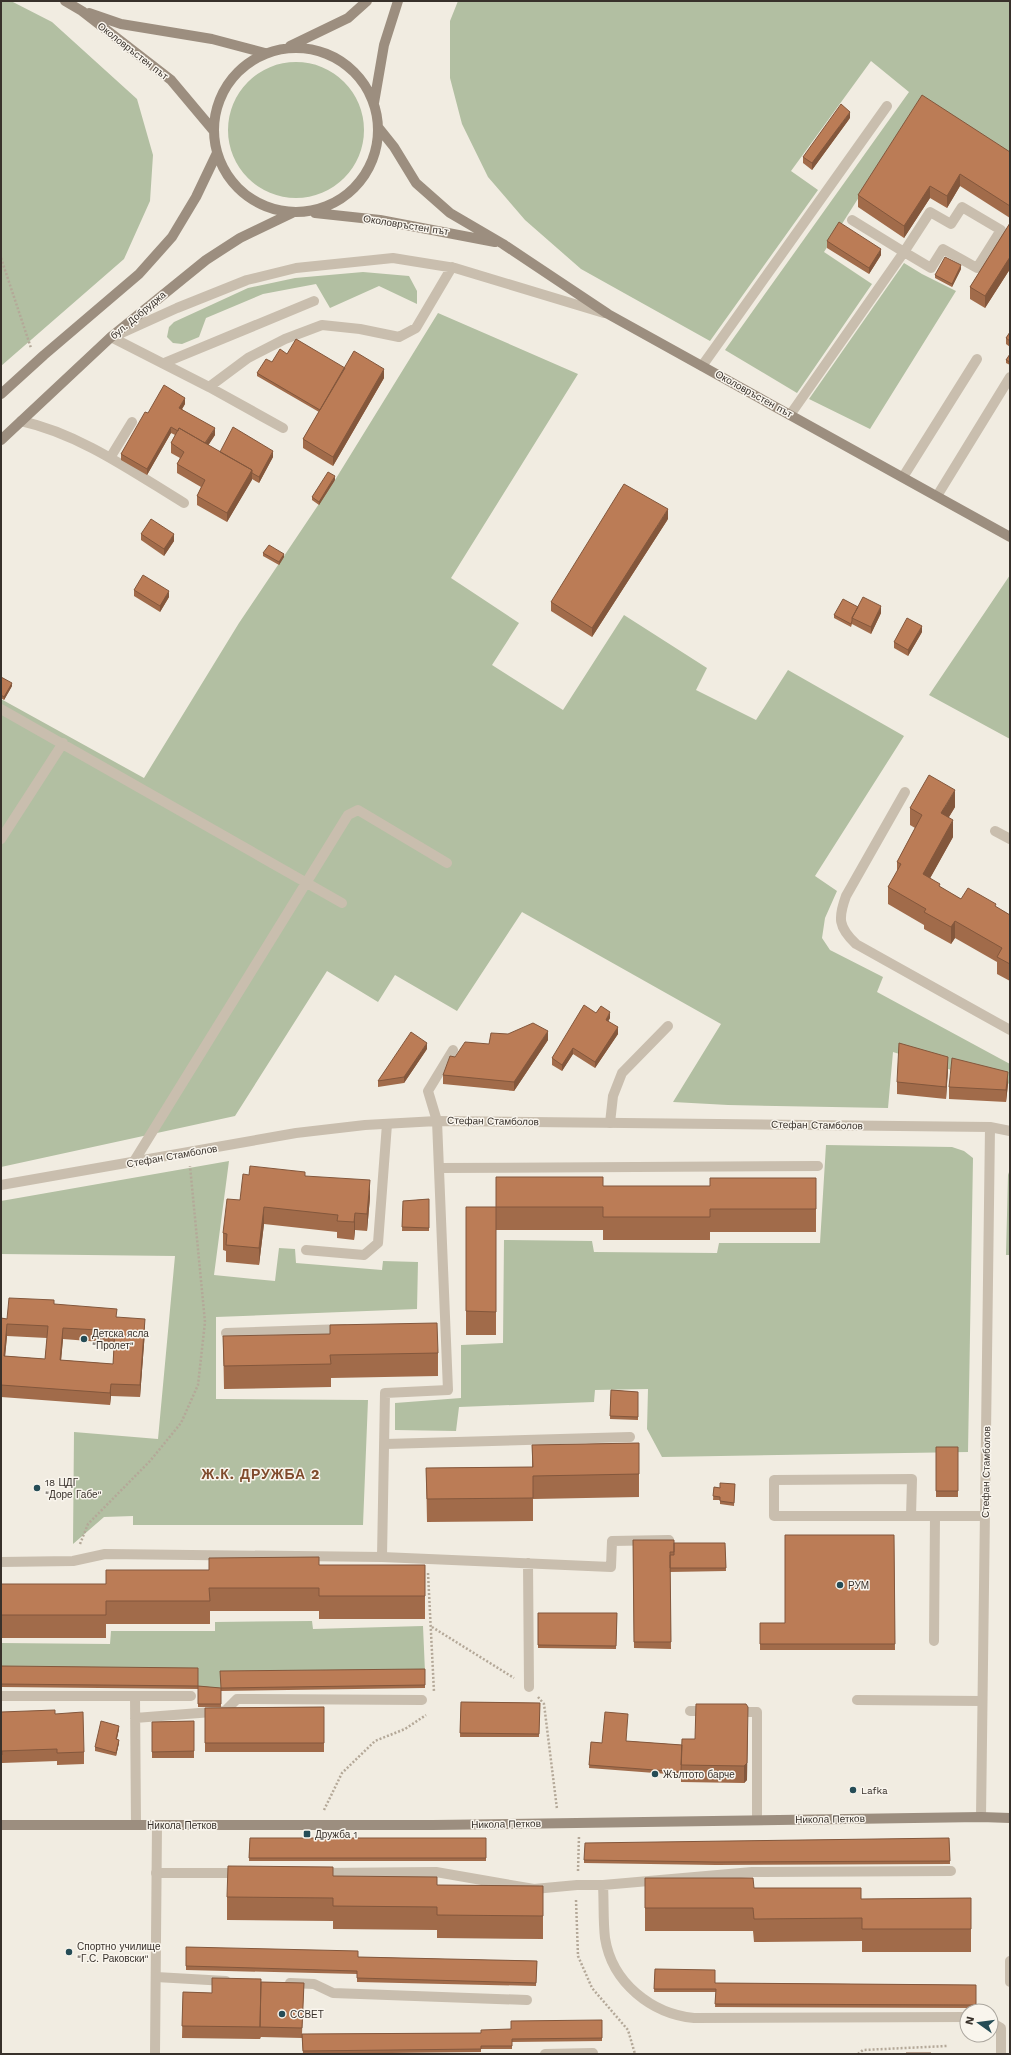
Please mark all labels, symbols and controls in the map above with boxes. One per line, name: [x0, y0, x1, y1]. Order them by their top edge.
street label: Околовръстен път: [96, 20, 171, 82]
street label: Околовръстен път: [362, 213, 450, 237]
street label: бул. Добруджа: [108, 288, 168, 341]
street label: Околовръстен път: [714, 368, 795, 420]
street label: Стефан Стамболов: [447, 1115, 539, 1127]
street label: Стефан Стамболов: [771, 1119, 863, 1131]
street label: Стефан Стамболов: [126, 1143, 218, 1169]
place label: Детска ясла "Пролет": [92, 1328, 149, 1351]
marker: Детска ясла "Пролет": [79, 1334, 89, 1344]
street label: Стефан Стамболов: [980, 1426, 992, 1518]
district label: Ж.К. ДРУЖБА 2: [201, 1466, 320, 1482]
place label: 18 ЦДГ "Доре Габе": [45, 1477, 102, 1500]
marker: 18 ЦДГ "Доре Габе": [32, 1483, 42, 1493]
marker: РУМ: [835, 1580, 845, 1590]
place label: РУМ: [848, 1580, 869, 1591]
marker: Жълтото барче: [650, 1769, 660, 1779]
place label: Жълтото барче: [663, 1769, 735, 1780]
marker: Lafka: [848, 1785, 858, 1795]
place label: Lafka: [861, 1785, 888, 1796]
street label: Никола Петков: [795, 1813, 865, 1825]
street label: Никола Петков: [471, 1818, 541, 1830]
street label: Никола Петков: [147, 1820, 217, 1831]
marker: Дружба 1: [302, 1829, 312, 1839]
place label: Дружба 1: [315, 1829, 357, 1840]
place label: Спортно училище "Г.С. Раковски": [77, 1941, 161, 1964]
marker: Спортно училище "Г.С. Раковски": [64, 1947, 74, 1957]
north arrow: [959, 2003, 999, 2043]
marker: ССВЕТ: [277, 2009, 287, 2019]
place label: ССВЕТ: [290, 2009, 324, 2020]
text: N: [962, 2015, 977, 2026]

